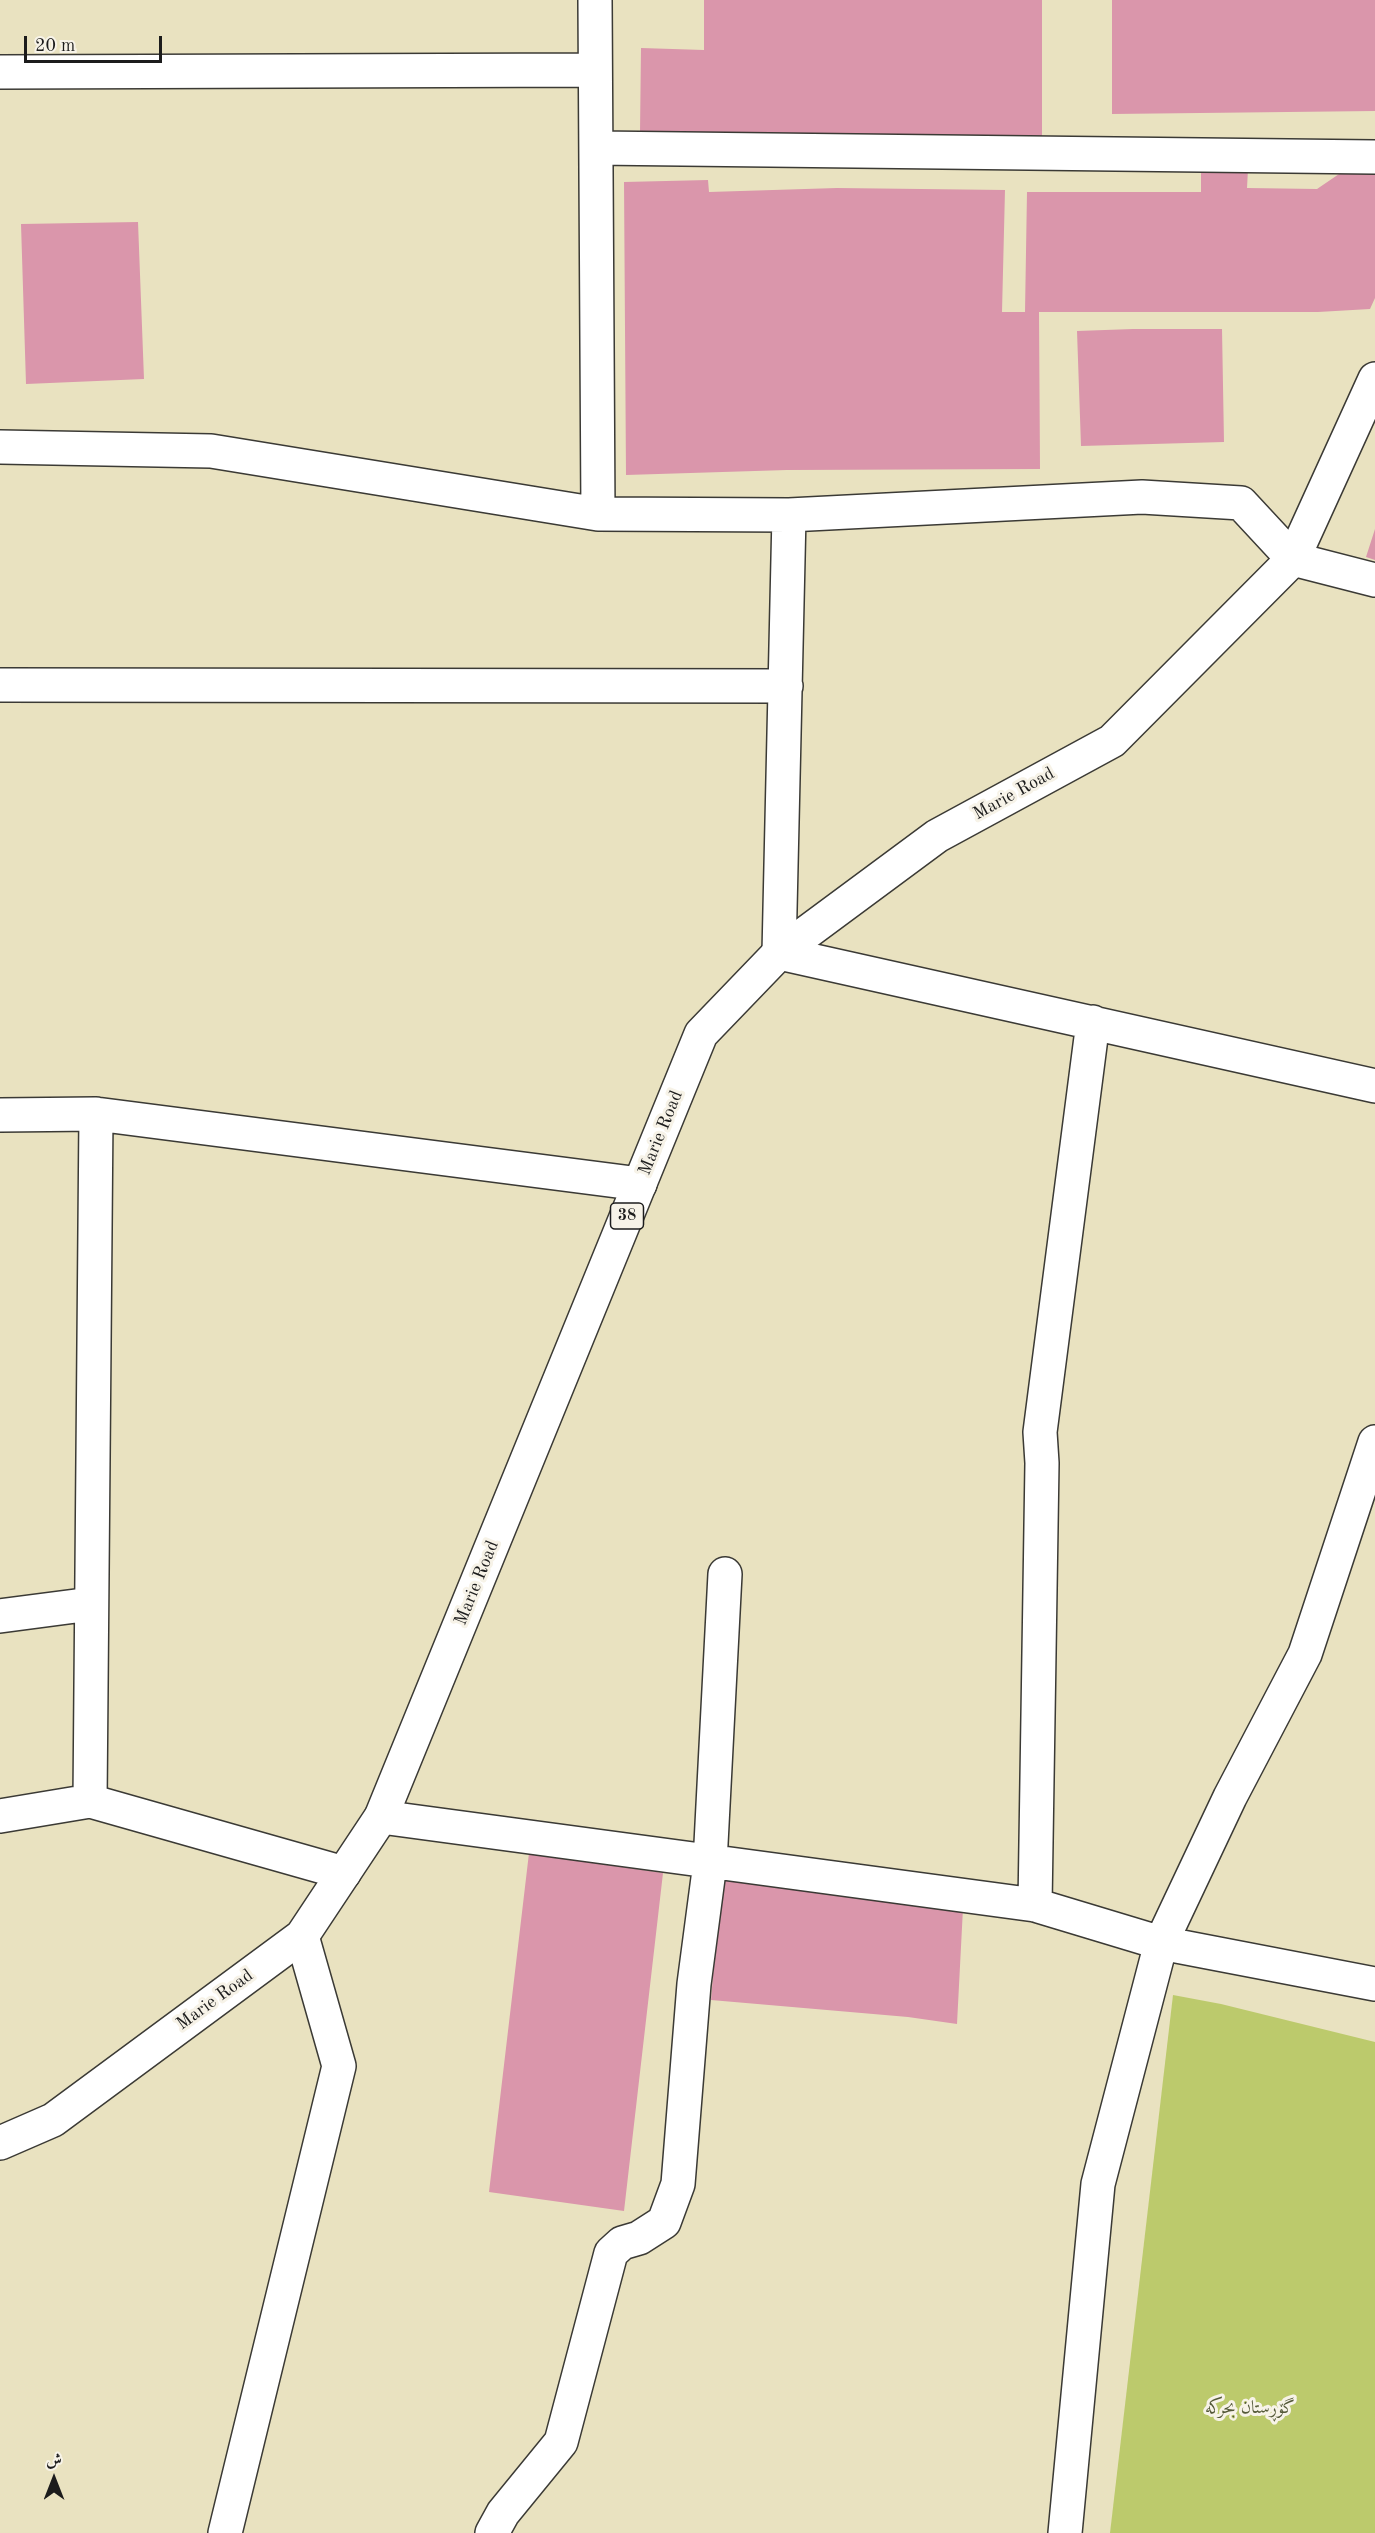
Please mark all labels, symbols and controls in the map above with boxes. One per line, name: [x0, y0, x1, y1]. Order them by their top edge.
scale bar: [27, 24, 165, 62]
text: 20 m: [35, 37, 75, 55]
street label: Marie Road: [970, 763, 1058, 825]
street label: Marie Road: [634, 1087, 688, 1179]
road number: 38: [610, 1203, 644, 1229]
street label: Marie Road: [450, 1537, 504, 1629]
street label: Marie Road: [172, 1965, 258, 2035]
park label: گۆڕستان بحركه‌: [1205, 2397, 1295, 2419]
north arrow: [24, 2449, 84, 2509]
text: ش: [46, 2453, 62, 2469]

